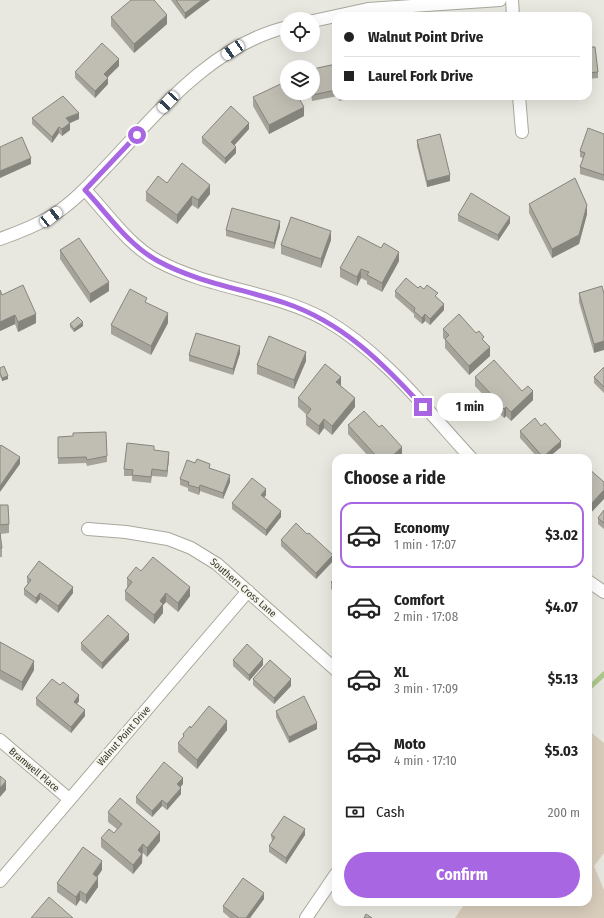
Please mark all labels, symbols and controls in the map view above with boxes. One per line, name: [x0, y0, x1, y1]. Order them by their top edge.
map controls: [280, 12, 320, 100]
button: locate: [280, 12, 320, 52]
text: Walnut Point Drive: [368, 28, 483, 46]
car: [220, 38, 246, 62]
button: layers: [280, 60, 320, 100]
text: Laurel Fork Drive: [368, 67, 473, 85]
car: [155, 89, 181, 115]
route start: [128, 126, 146, 144]
car: [38, 205, 64, 229]
callout: 1 min: [437, 393, 503, 421]
route end: [414, 398, 432, 416]
text: 1 min: [456, 399, 484, 414]
text: Choose a ride: [344, 467, 446, 489]
icon: car: [346, 517, 382, 553]
text: Economy: [394, 519, 449, 537]
text: $3.02: [545, 526, 578, 544]
text: 1 min · 17:07: [394, 537, 456, 552]
street label: Southern Cross Lane: [207, 556, 279, 620]
icon: car: [346, 589, 382, 625]
text: Comfort: [394, 591, 445, 609]
text: $4.07: [545, 598, 578, 616]
text: 2 min · 17:08: [394, 609, 458, 624]
icon: car: [346, 661, 382, 697]
text: XL: [394, 663, 409, 681]
text: $5.13: [548, 670, 578, 688]
text: 3 min · 17:09: [394, 681, 458, 696]
street label: Walnut Point Drive: [95, 704, 153, 768]
icon: car: [346, 733, 382, 769]
text: Moto: [394, 735, 426, 753]
text: $5.03: [545, 742, 578, 760]
street label: Bramwell Place: [6, 745, 62, 795]
text: 4 min · 17:10: [394, 753, 457, 768]
icon: cash: [344, 801, 366, 823]
text: Cash: [376, 803, 405, 821]
text: 200 m: [548, 805, 580, 820]
button: Confirm: [344, 852, 580, 898]

